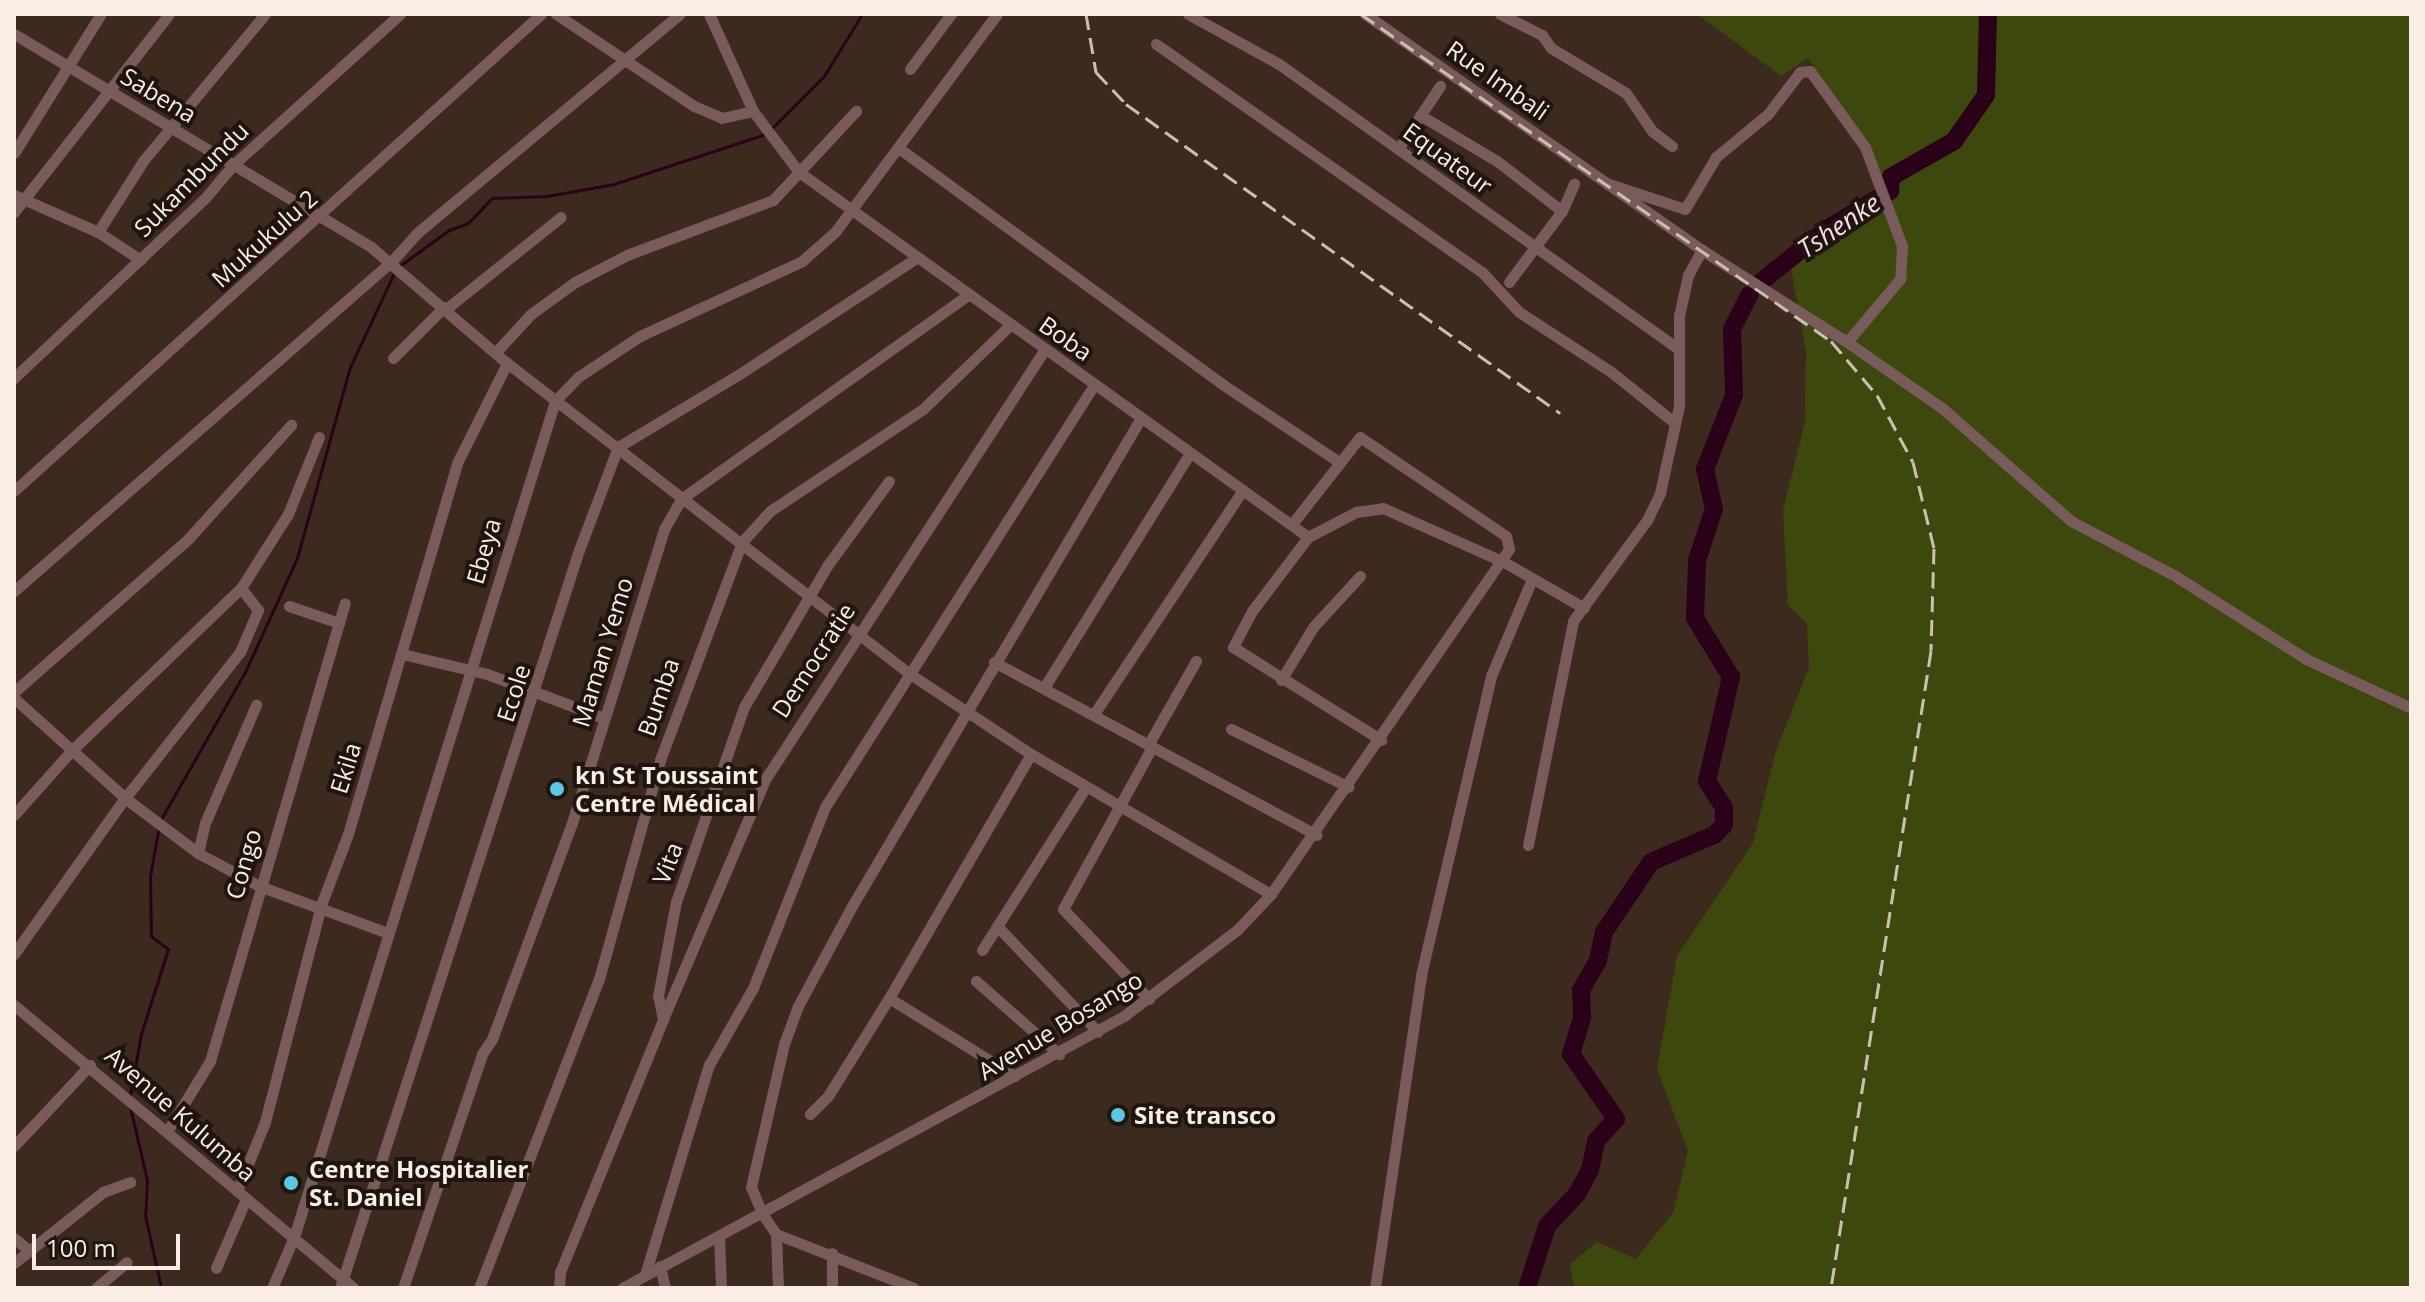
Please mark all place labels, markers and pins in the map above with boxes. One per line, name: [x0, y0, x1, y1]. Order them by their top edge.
place label: kn St Toussaint Centre Médical: [575, 761, 758, 817]
marker: kn St Toussaint Centre Médical: [546, 778, 568, 800]
place label: Site transco: [1134, 1101, 1276, 1129]
marker: Site transco: [1109, 1106, 1127, 1124]
place label: Centre Hospitalier St. Daniel: [309, 1155, 528, 1211]
marker: Centre Hospitalier St. Daniel: [280, 1172, 302, 1194]

